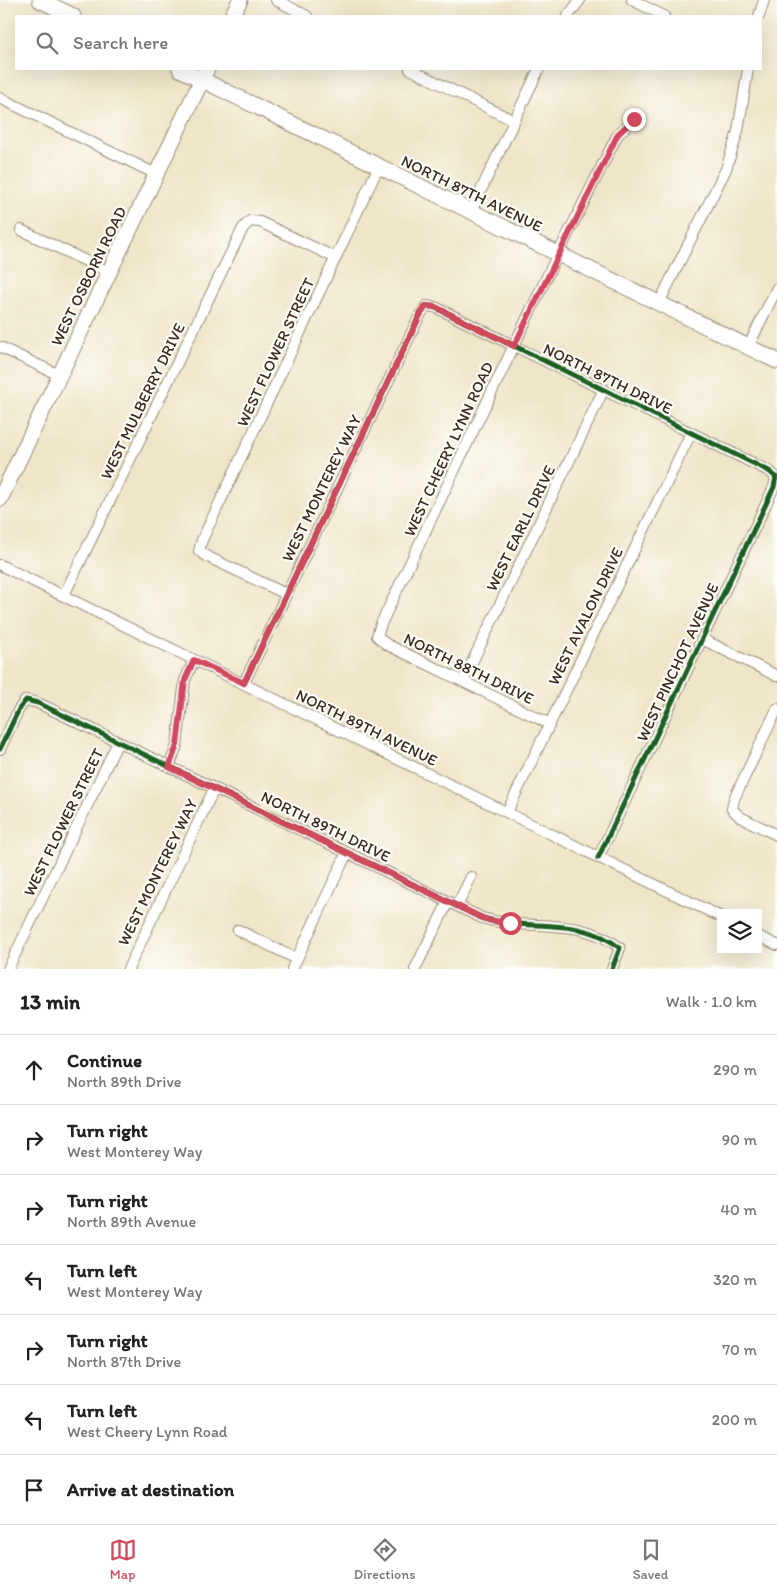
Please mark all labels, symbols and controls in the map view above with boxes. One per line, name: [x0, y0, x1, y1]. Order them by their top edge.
search box: [15, 15, 762, 70]
icon: search: [33, 29, 61, 57]
text: Search here: [73, 31, 168, 54]
route end: [623, 108, 646, 131]
street label: NORTH 87TH AVENUE: [398, 151, 546, 236]
street label: WEST OSBORN ROAD: [46, 203, 130, 349]
street label: WEST FLOWER STREET: [233, 275, 318, 430]
street label: WEST MULBERRY DRIVE: [96, 320, 189, 483]
street label: NORTH 87TH DRIVE: [540, 339, 675, 418]
street label: WEST CHEERY LYNN ROAD: [400, 359, 497, 540]
street label: WEST MONTEREY WAY: [278, 412, 365, 565]
street label: WEST EARLL DRIVE: [482, 462, 559, 594]
street label: WEST AVALON DRIVE: [544, 544, 627, 688]
street label: WEST PINCHOT AVENUE: [632, 580, 723, 744]
street label: NORTH 88TH DRIVE: [401, 629, 537, 708]
street label: NORTH 89TH AVENUE: [293, 685, 441, 770]
street label: WEST FLOWER STREET: [19, 745, 108, 899]
street label: NORTH 89TH DRIVE: [258, 787, 394, 866]
street label: WEST MONTEREY WAY: [114, 796, 201, 949]
map controls: [717, 909, 762, 954]
button: layers: [717, 909, 762, 954]
route start: [499, 912, 522, 935]
text: 13 min: [20, 989, 80, 1014]
text: Walk · 1.0 km: [666, 992, 757, 1011]
text: Continue: [67, 1049, 142, 1072]
icon: ahead: [20, 1056, 48, 1084]
text: 290 m: [713, 1060, 757, 1079]
text: North 89th Drive: [67, 1072, 181, 1091]
text: Turn right: [67, 1119, 148, 1142]
icon: right: [20, 1126, 48, 1154]
text: 90 m: [722, 1130, 757, 1149]
text: West Monterey Way: [67, 1142, 202, 1161]
text: Turn right: [67, 1189, 148, 1212]
icon: right: [20, 1196, 48, 1224]
text: 40 m: [720, 1200, 757, 1219]
text: North 89th Avenue: [67, 1212, 196, 1231]
text: Turn left: [67, 1259, 137, 1282]
icon: left: [20, 1266, 48, 1294]
text: 320 m: [713, 1270, 757, 1289]
text: West Monterey Way: [67, 1282, 202, 1301]
text: Turn right: [67, 1329, 148, 1352]
icon: right: [20, 1336, 48, 1364]
text: 70 m: [722, 1340, 757, 1359]
text: North 87th Drive: [67, 1352, 181, 1371]
text: Turn left: [67, 1399, 137, 1422]
icon: left: [20, 1406, 48, 1434]
text: 200 m: [712, 1410, 757, 1429]
text: West Cheery Lynn Road: [67, 1422, 228, 1441]
icon: arrive: [20, 1476, 48, 1504]
text: Arrive at destination: [67, 1478, 234, 1501]
tab: Map: [109, 1536, 137, 1583]
tab: Directions: [354, 1536, 415, 1583]
tab: Saved: [633, 1536, 668, 1583]

